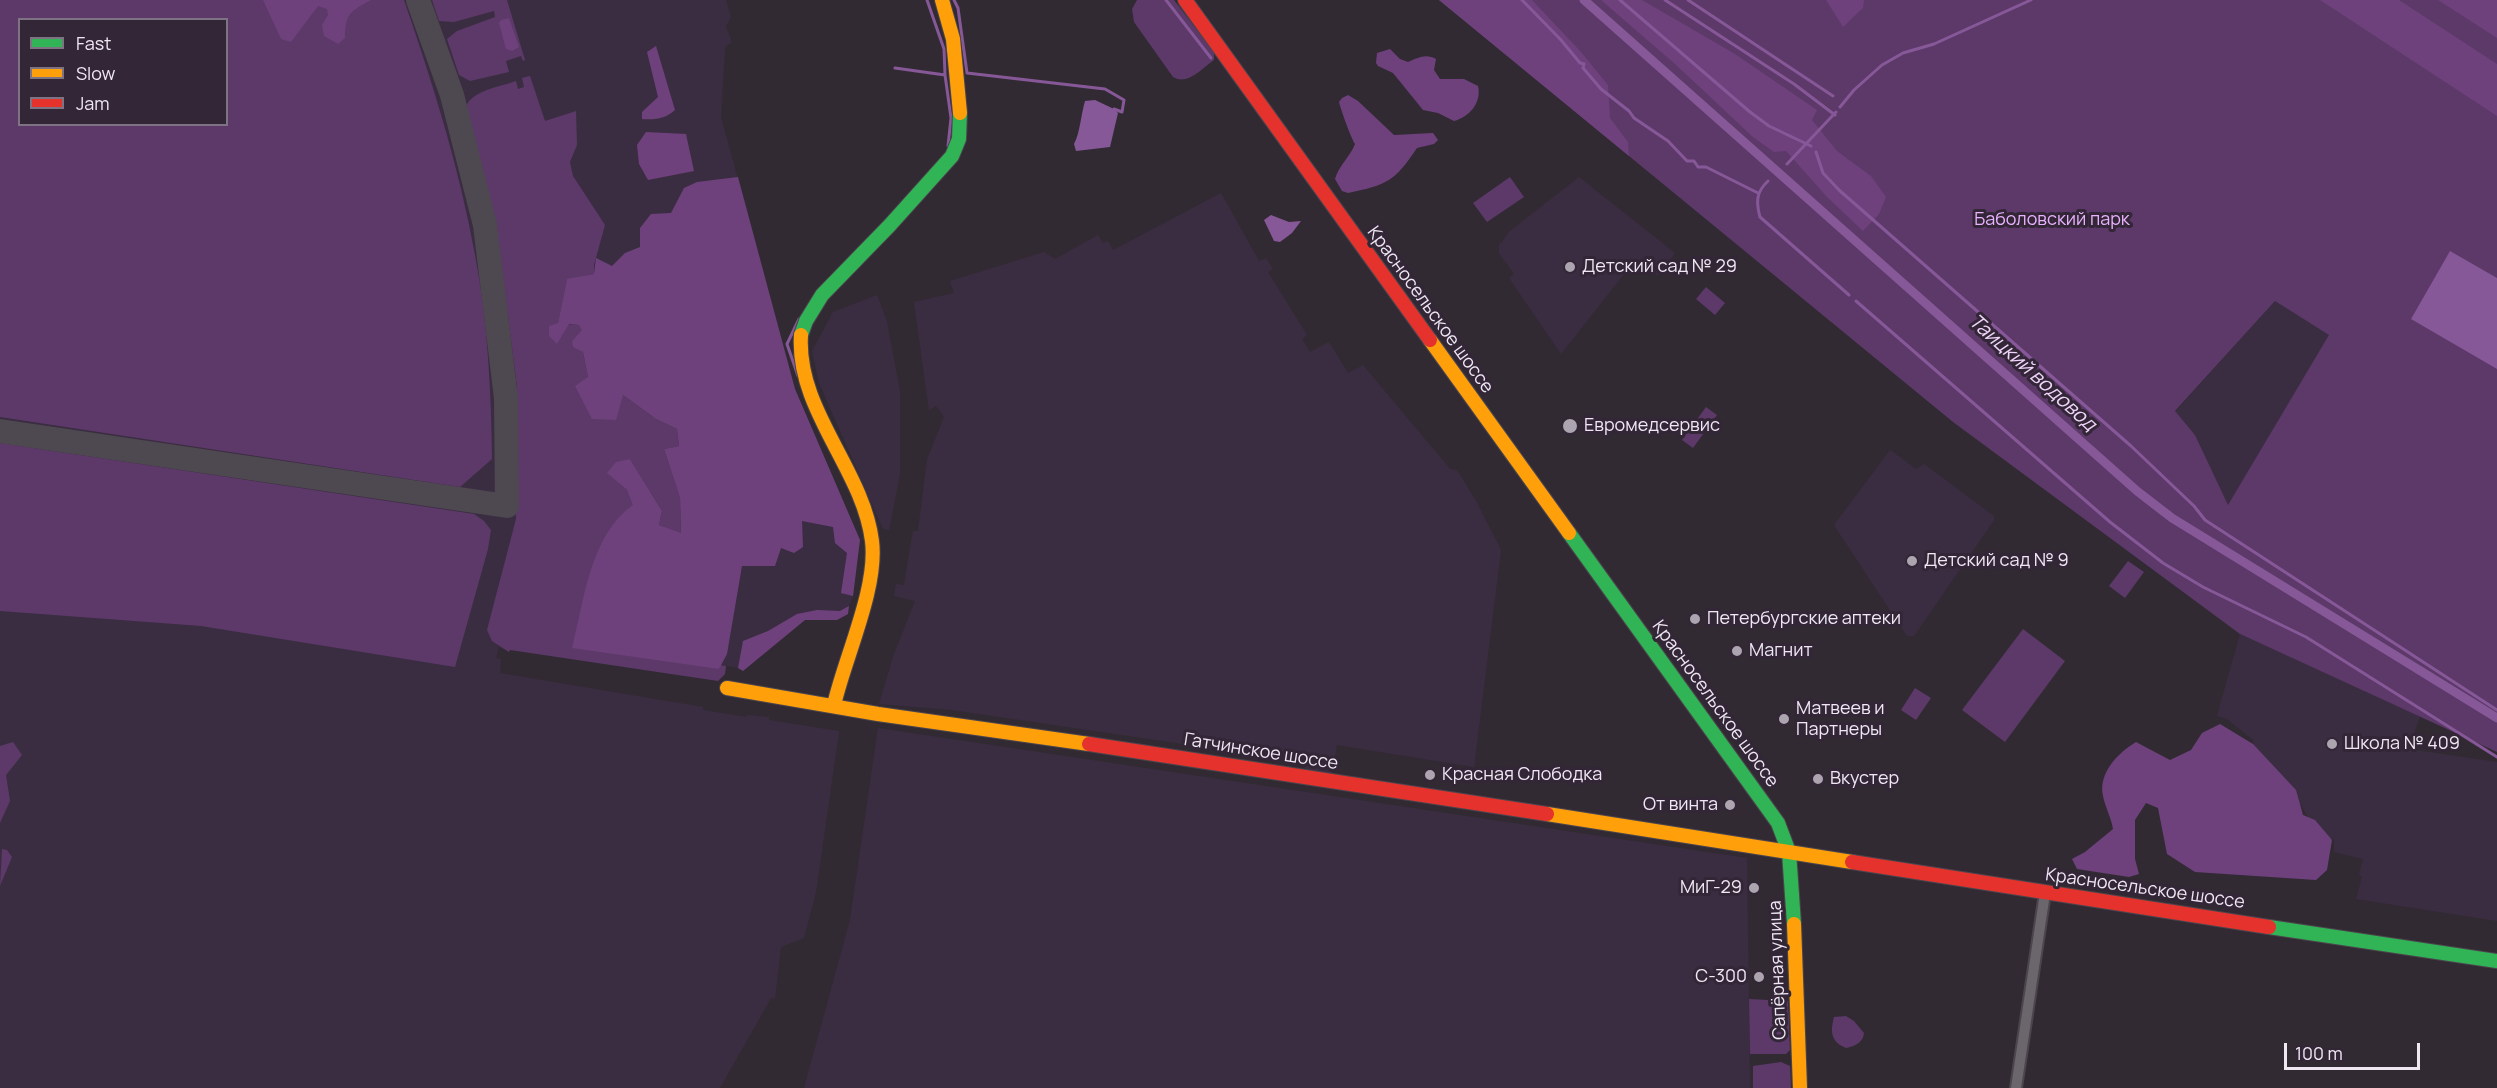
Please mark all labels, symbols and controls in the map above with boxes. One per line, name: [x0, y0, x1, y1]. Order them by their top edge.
legend: [18, 18, 228, 126]
text: Fast: [76, 31, 111, 55]
text: Slow: [76, 61, 115, 85]
text: Jam: [76, 91, 110, 115]
park label: Баболовский парк: [1974, 209, 2130, 231]
street label: Красносельское шоссе: [1362, 222, 1498, 398]
place label: Детский сад № 29: [1582, 256, 1737, 278]
marker: Детский сад № 29: [1563, 260, 1577, 274]
water label: Таицкий водовод: [1963, 310, 2101, 436]
place label: Евромедсервис: [1584, 415, 1720, 437]
marker: Евромедсервис: [1561, 417, 1579, 435]
place label: Детский сад № 9: [1924, 550, 2069, 572]
marker: Детский сад № 9: [1905, 554, 1919, 568]
place label: Петербургские аптеки: [1707, 608, 1901, 630]
marker: Петербургские аптеки: [1688, 612, 1702, 626]
street label: Красносельское шоссе: [1647, 616, 1783, 792]
place label: Магнит: [1749, 640, 1812, 662]
marker: Магнит: [1730, 644, 1744, 658]
place label: Матвеев и Партнеры: [1796, 698, 1884, 740]
marker: Матвеев и Партнеры: [1777, 712, 1791, 726]
street label: Гатчинское шоссе: [1182, 729, 1340, 775]
place label: Школа № 409: [2344, 733, 2460, 755]
marker: Школа № 409: [2325, 737, 2339, 751]
place label: Красная Слободка: [1442, 764, 1602, 786]
marker: Красная Слободка: [1423, 768, 1437, 782]
place label: Вкустер: [1830, 768, 1899, 790]
marker: Вкустер: [1811, 772, 1825, 786]
place label: От винта: [1643, 794, 1718, 816]
marker: От винта: [1723, 798, 1737, 812]
street label: Красносельское шоссе: [2044, 864, 2246, 914]
place label: МиГ-29: [1680, 877, 1742, 899]
marker: МиГ-29: [1747, 881, 1761, 895]
street label: Сапёрная улица: [1765, 900, 1791, 1040]
place label: С-300: [1695, 966, 1747, 988]
marker: С-300: [1752, 970, 1766, 984]
scale bar: [2287, 1031, 2424, 1069]
text: 100 m: [2295, 1041, 2343, 1065]

